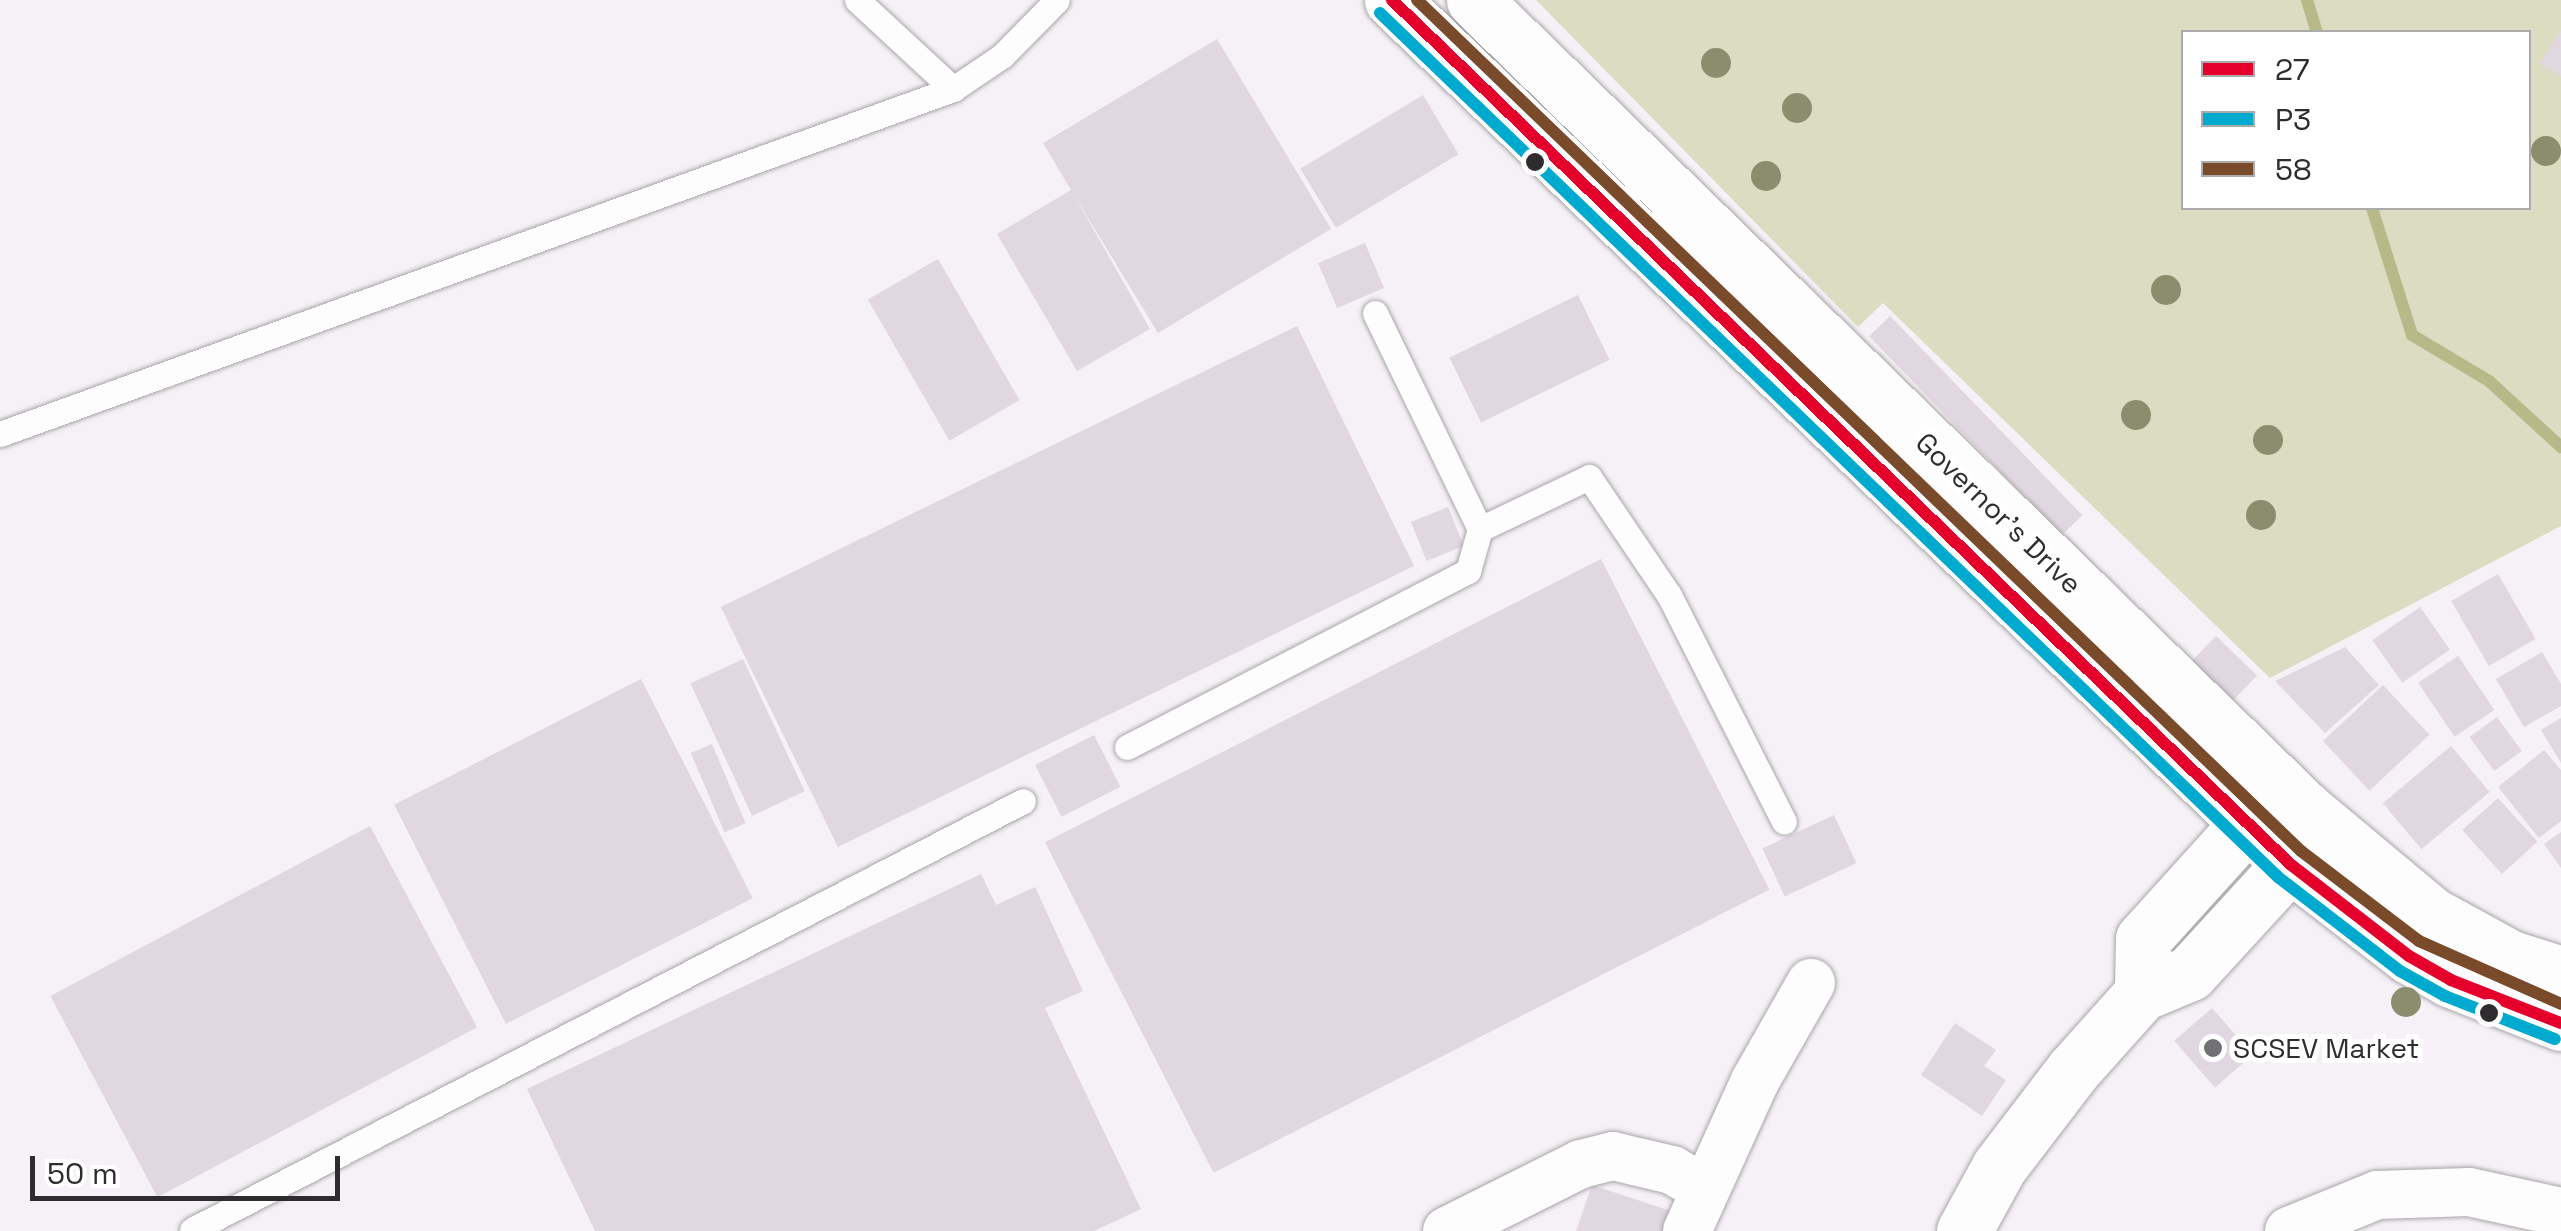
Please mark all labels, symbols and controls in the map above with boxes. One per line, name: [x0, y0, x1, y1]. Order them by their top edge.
legend: [2181, 30, 2531, 210]
text: 27: [2275, 50, 2310, 89]
text: P3: [2275, 100, 2311, 139]
text: 58: [2275, 150, 2312, 189]
unlabelled marker: [1525, 152, 1545, 172]
street label: Governor's Drive: [1909, 425, 2089, 601]
unlabelled marker: [2479, 1003, 2499, 1023]
place label: SCSEV Market: [2233, 1031, 2420, 1065]
marker: SCSEV Market: [2202, 1037, 2224, 1059]
scale bar: [35, 1136, 345, 1198]
text: 50 m: [47, 1154, 118, 1193]

